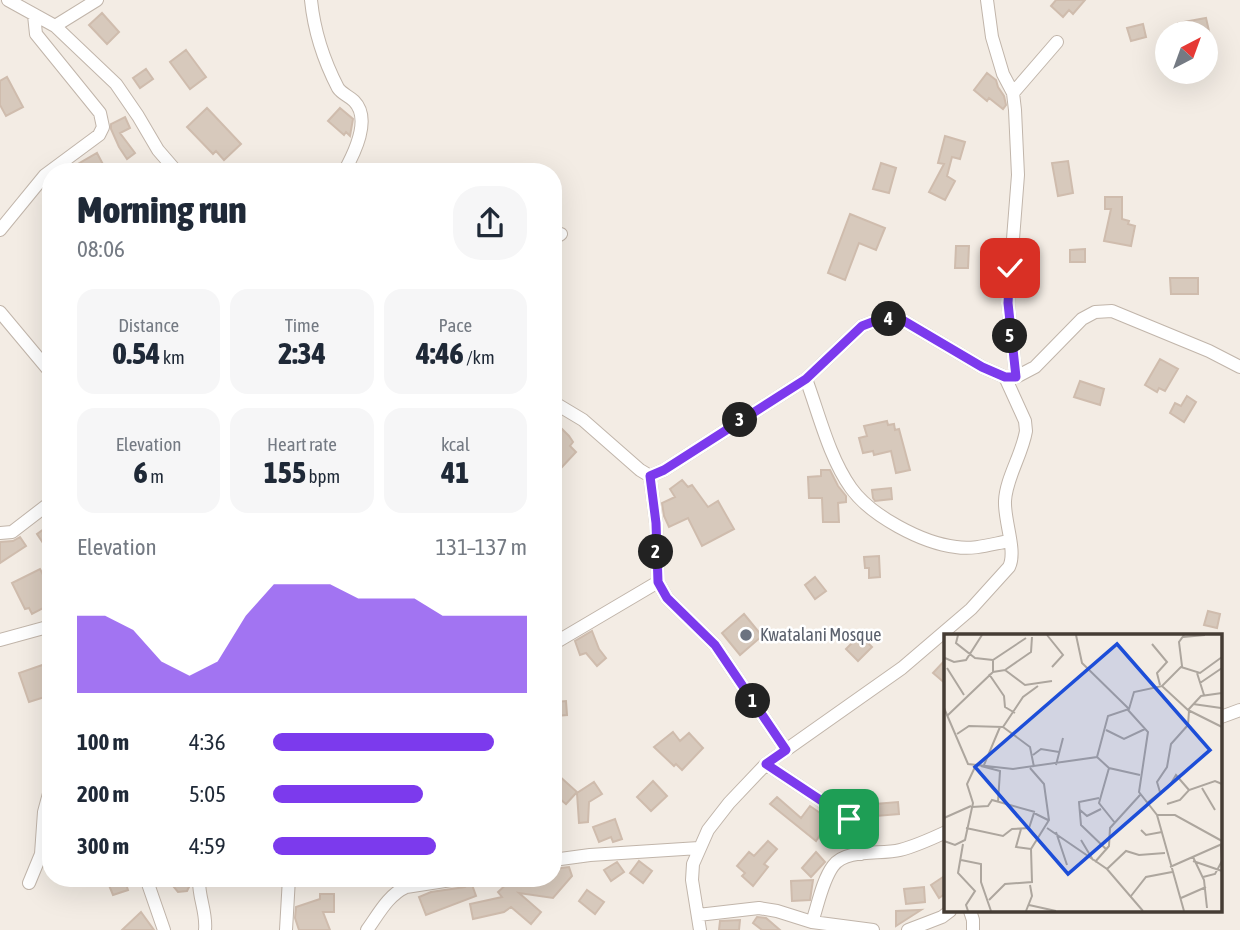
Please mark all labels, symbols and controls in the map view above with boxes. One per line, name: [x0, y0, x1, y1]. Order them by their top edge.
north arrow: [1155, 21, 1218, 84]
map controls: [1155, 21, 1218, 84]
button: share: [453, 186, 527, 260]
text: Morning run: [77, 188, 247, 231]
text: 08:06: [77, 236, 125, 262]
pin: [980, 238, 1040, 298]
icon: check: [991, 249, 1029, 287]
pin: 4: [872, 302, 906, 336]
text: 4: [884, 307, 893, 329]
text: Distance: [118, 314, 179, 336]
text: Time: [285, 314, 319, 336]
text: Pace: [439, 314, 472, 336]
pin: 5: [992, 318, 1028, 354]
text: 5: [1005, 324, 1014, 346]
text: 0.54: [113, 336, 160, 370]
text: 2:34: [278, 336, 326, 370]
text: 4:46: [416, 336, 464, 370]
text: km: [160, 346, 185, 368]
text: /km: [464, 346, 495, 368]
pin: 3: [722, 402, 758, 438]
text: 3: [735, 408, 744, 430]
text: Elevation: [116, 433, 182, 455]
text: Heart rate: [267, 433, 337, 455]
text: kcal: [441, 433, 470, 455]
text: 6: [133, 455, 148, 489]
text: 155: [264, 455, 306, 489]
text: 41: [441, 455, 469, 489]
text: m: [148, 465, 164, 487]
text: bpm: [306, 465, 340, 487]
text: Elevation: [77, 534, 157, 560]
text: 131–137 m: [436, 534, 527, 560]
pin: 2: [638, 534, 674, 570]
text: 2: [651, 540, 660, 562]
place label: Kwatalani Mosque: [760, 624, 882, 645]
marker: Kwatalani Mosque: [738, 627, 754, 643]
inset map: [944, 634, 1222, 912]
pin: 1: [736, 684, 770, 718]
text: 1: [748, 689, 757, 711]
text: 100 m: [77, 729, 129, 755]
text: 4:36: [189, 729, 226, 755]
text: 200 m: [77, 781, 129, 807]
text: 5:05: [189, 781, 226, 807]
pin: [819, 789, 879, 849]
icon: arrive: [830, 800, 868, 838]
text: 300 m: [77, 833, 129, 859]
text: 4:59: [189, 833, 226, 859]

